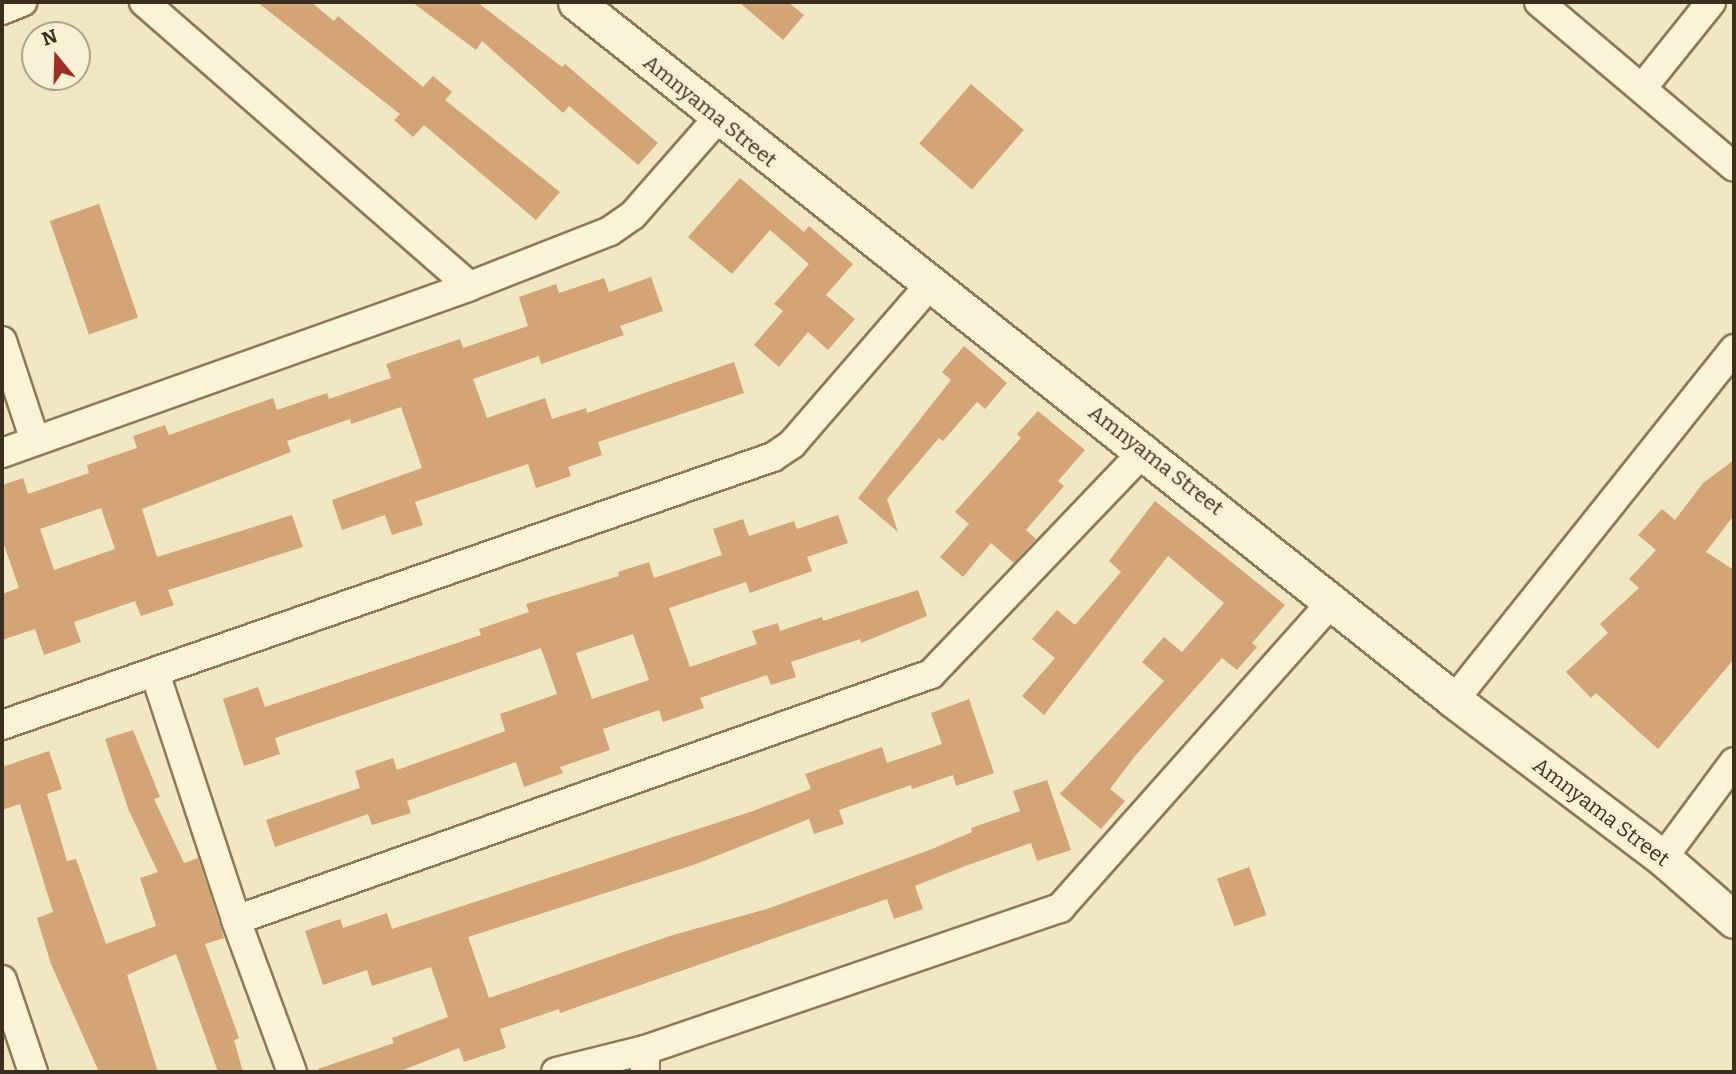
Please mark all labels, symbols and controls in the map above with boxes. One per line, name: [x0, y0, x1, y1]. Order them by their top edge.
north arrow: [21, 21, 91, 91]
text: N: [39, 24, 60, 51]
street label: Amnyama Street: [638, 49, 782, 173]
street label: Amnyama Street: [1083, 399, 1229, 521]
street label: Amnyama Street: [1528, 752, 1674, 872]

